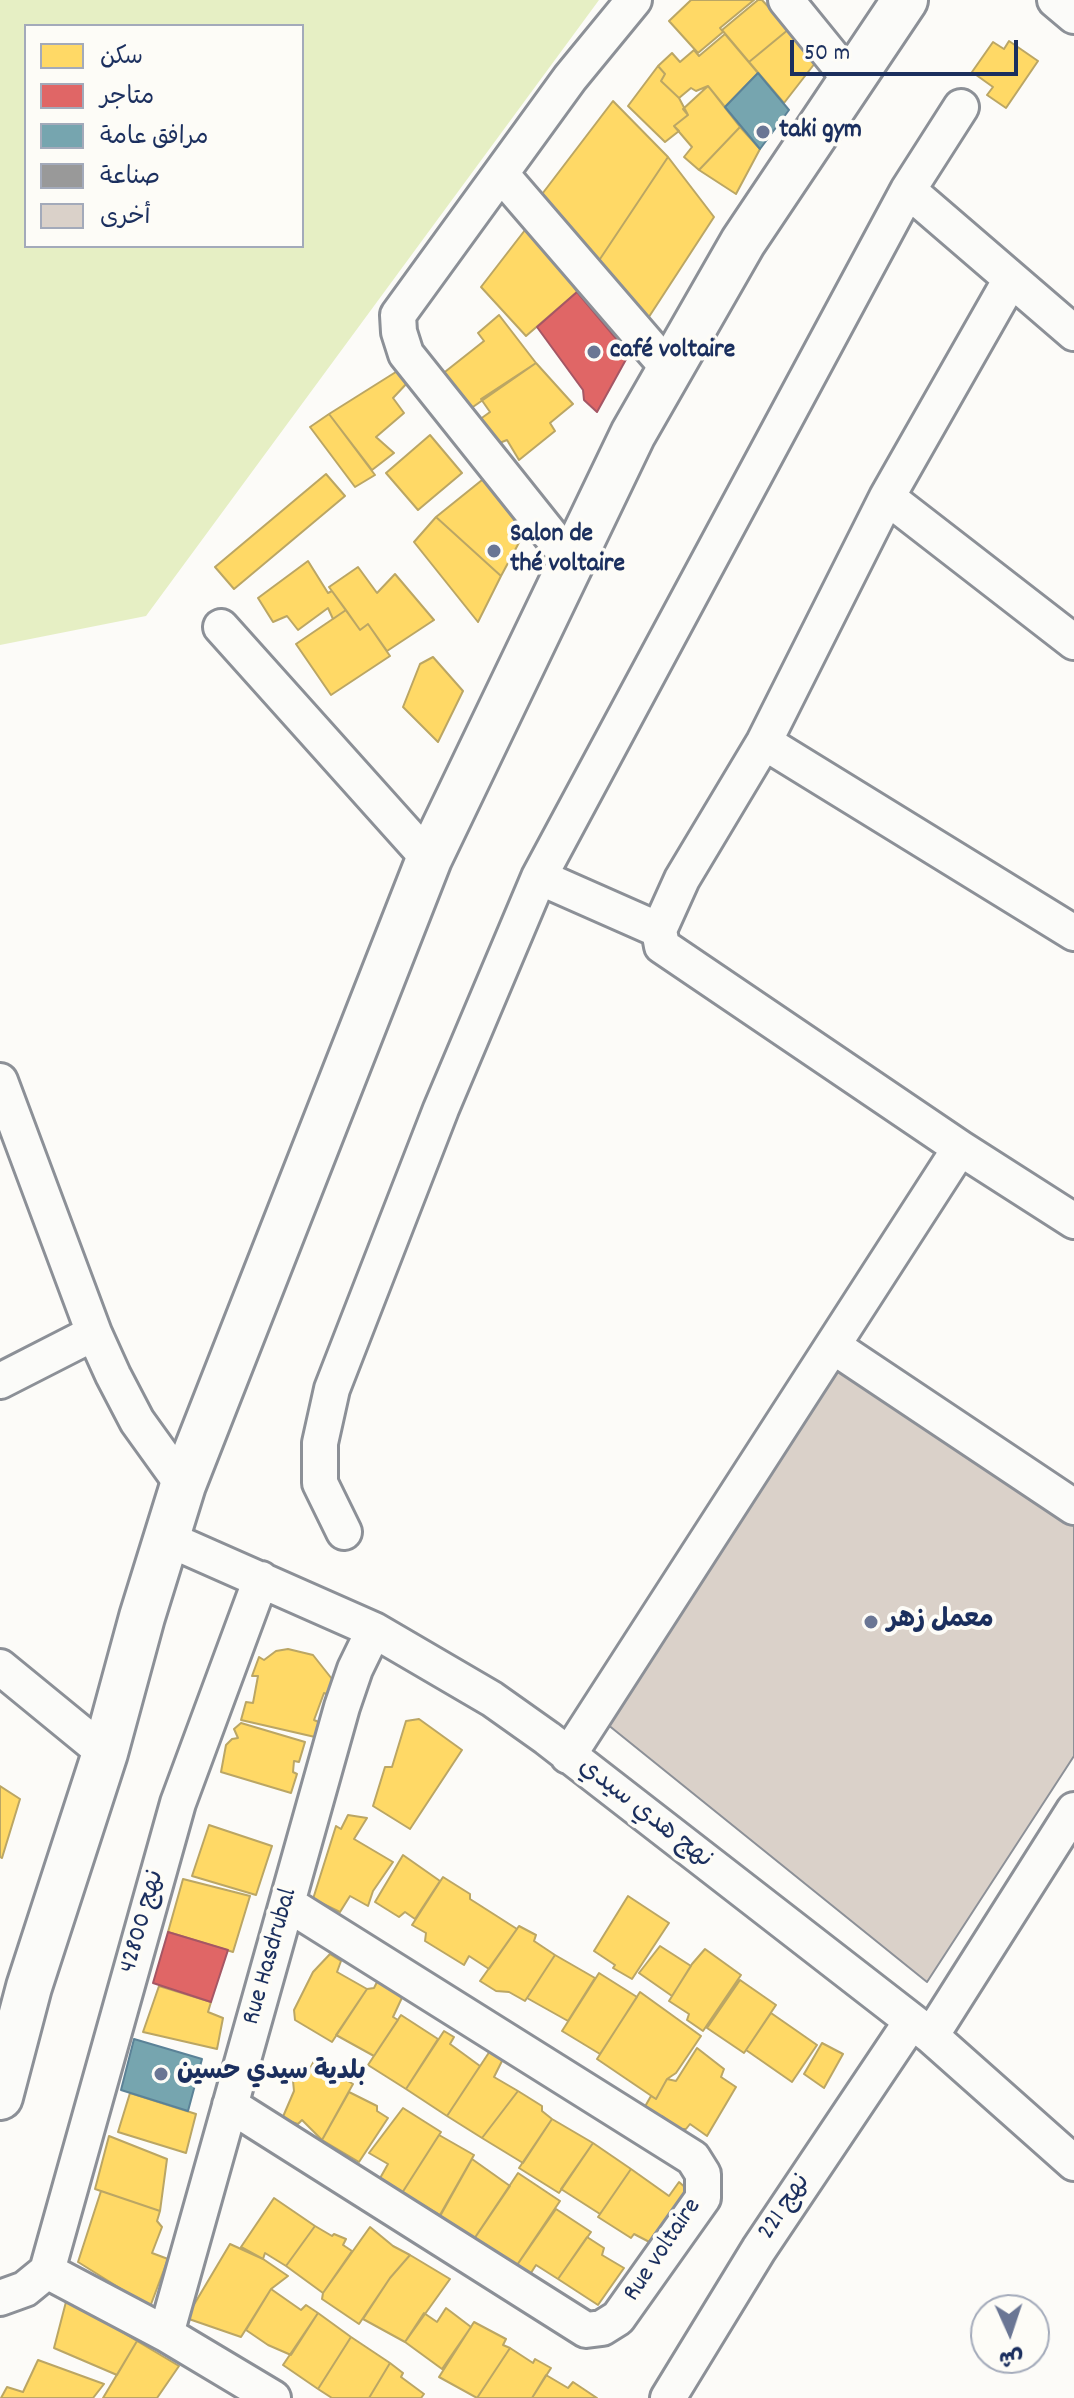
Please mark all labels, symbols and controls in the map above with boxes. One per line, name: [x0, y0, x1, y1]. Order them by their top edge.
legend: [24, 24, 304, 248]
scale bar: [794, 24, 1022, 74]
text: 50 m: [804, 37, 850, 71]
text: سكن: [100, 41, 143, 75]
text: متاجر: [100, 81, 154, 115]
place label: taki gym: [779, 116, 862, 148]
text: مرافق عامة: [100, 121, 209, 155]
marker: taki gym: [754, 123, 772, 141]
text: صناعة: [100, 161, 160, 195]
text: أخرى: [100, 201, 151, 235]
place label: café voltaire: [610, 336, 735, 368]
marker: café voltaire: [585, 343, 603, 361]
place label: Salon de thé voltaire: [510, 520, 625, 582]
marker: Salon de thé voltaire: [485, 542, 503, 560]
place label: معمل زهر: [887, 1606, 994, 1638]
marker: معمل زهر: [862, 1613, 880, 1631]
street label: نهج هدي سيدي: [571, 1753, 717, 1877]
street label: نهج 42800: [114, 1867, 174, 1977]
street label: Rue Hasdrubal: [238, 1885, 306, 2029]
place label: بلدية سيدي حسين: [177, 2058, 366, 2090]
marker: بلدية سيدي حسين: [152, 2065, 170, 2083]
street label: نهج 221: [753, 2169, 819, 2247]
street label: Rue voltaire: [618, 2194, 710, 2308]
north arrow: [970, 2294, 1050, 2374]
text: ش: [998, 2340, 1024, 2373]

